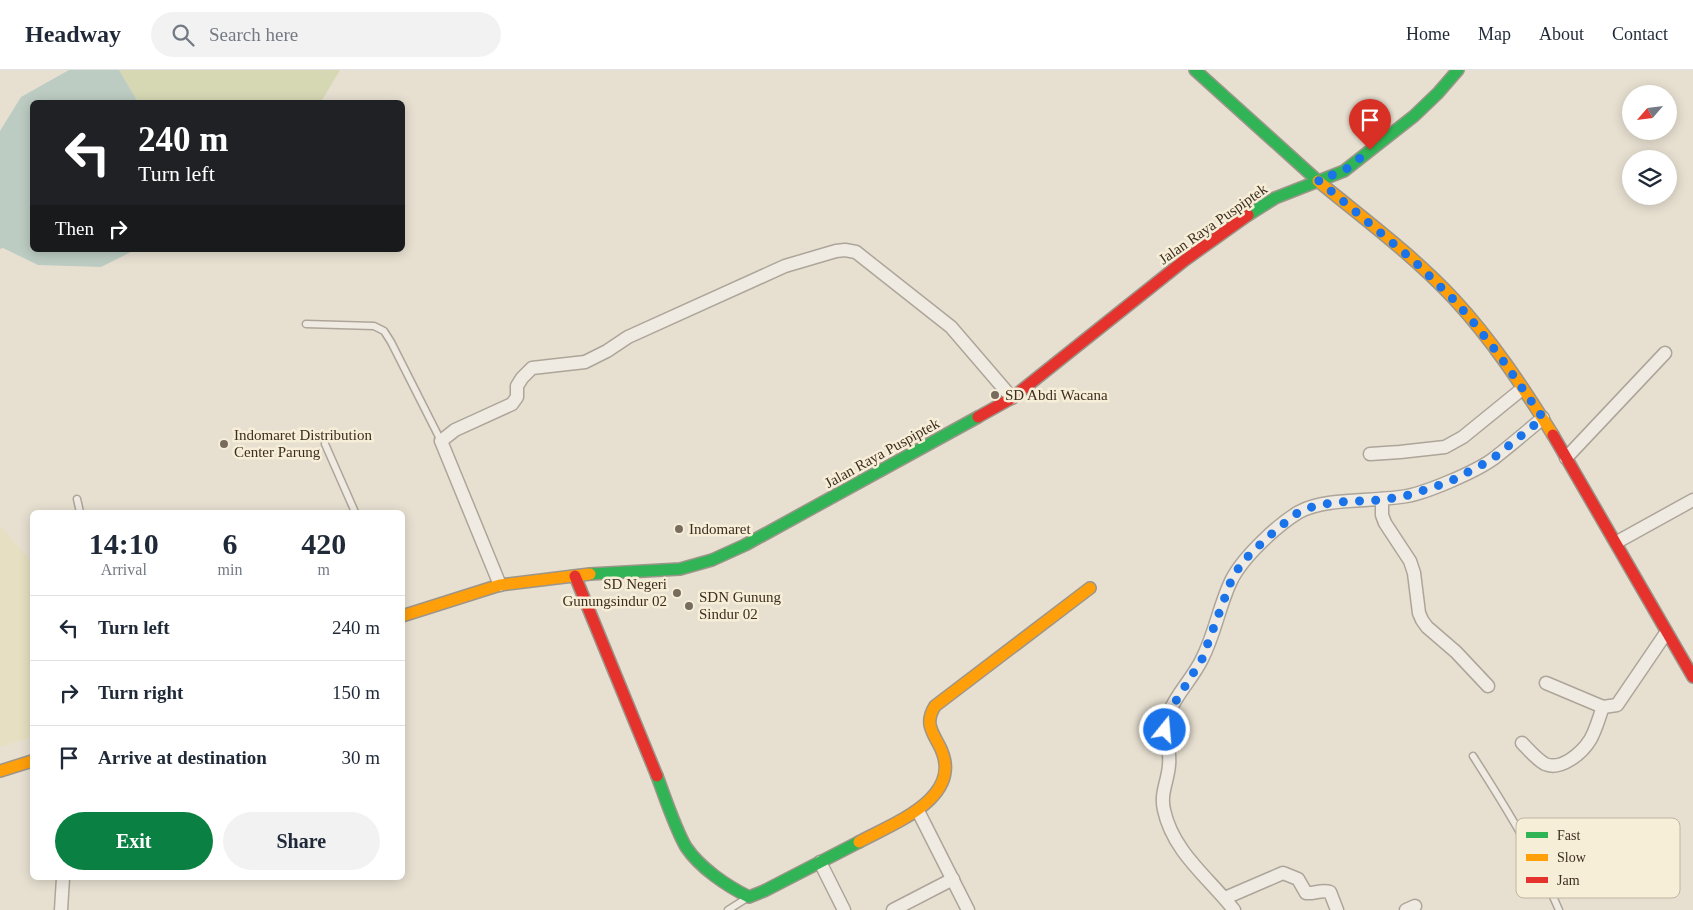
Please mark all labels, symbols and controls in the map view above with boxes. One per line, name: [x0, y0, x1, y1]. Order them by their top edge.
search box: [151, 12, 501, 57]
text: Headway: [25, 21, 121, 47]
icon: search: [169, 21, 197, 49]
text: Search here: [209, 24, 298, 45]
text: Home: [1406, 24, 1450, 44]
text: Map: [1478, 24, 1511, 44]
text: About: [1539, 24, 1584, 44]
text: Contact: [1612, 24, 1668, 44]
north arrow: [1622, 85, 1678, 140]
map controls: [1622, 85, 1677, 205]
pin: [1349, 99, 1391, 150]
icon: arrive: [1356, 106, 1384, 134]
icon: left: [55, 120, 120, 185]
text: 240 m: [138, 120, 228, 159]
button: layers: [1622, 150, 1677, 205]
text: Turn left: [138, 161, 215, 186]
street label: Jalan Raya Puspiptek: [1156, 180, 1271, 267]
icon: right: [104, 215, 132, 243]
text: Then: [55, 218, 94, 239]
place label: SD Abdi Wacana: [1005, 387, 1108, 403]
marker: SD Abdi Wacana: [989, 389, 1001, 401]
street label: Jalan Raya Puspiptek: [822, 415, 942, 491]
place label: Indomaret Distribution Center Parung: [234, 427, 372, 460]
marker: Indomaret Distribution Center Parung: [218, 438, 230, 450]
place label: Indomaret: [689, 521, 751, 537]
marker: Indomaret: [673, 523, 685, 535]
text: 14:10: [89, 527, 159, 560]
text: 6: [222, 527, 237, 560]
text: 420: [301, 527, 346, 560]
text: Arrival: [101, 561, 147, 578]
text: min: [218, 561, 242, 578]
text: m: [317, 561, 330, 578]
place label: SD Negeri Gunungsindur 02: [562, 576, 667, 609]
marker: SD Negeri Gunungsindur 02: [671, 587, 683, 599]
place label: SDN Gunung Sindur 02: [699, 589, 782, 622]
marker: SDN Gunung Sindur 02: [683, 600, 695, 612]
icon: left: [55, 614, 83, 642]
text: Turn left: [98, 617, 170, 638]
text: 240 m: [332, 617, 380, 638]
icon: right: [55, 679, 83, 707]
text: Turn right: [98, 682, 183, 703]
text: 150 m: [332, 682, 380, 703]
position arrow: [1138, 703, 1190, 755]
icon: arrive: [55, 744, 83, 772]
text: Arrive at destination: [98, 747, 267, 768]
text: 30 m: [341, 747, 380, 768]
button: Exit: [55, 812, 213, 870]
button: Share: [223, 812, 380, 870]
legend: [1516, 818, 1680, 898]
text: Fast: [1557, 828, 1580, 843]
text: Slow: [1557, 850, 1587, 865]
text: Jam: [1557, 873, 1580, 888]

